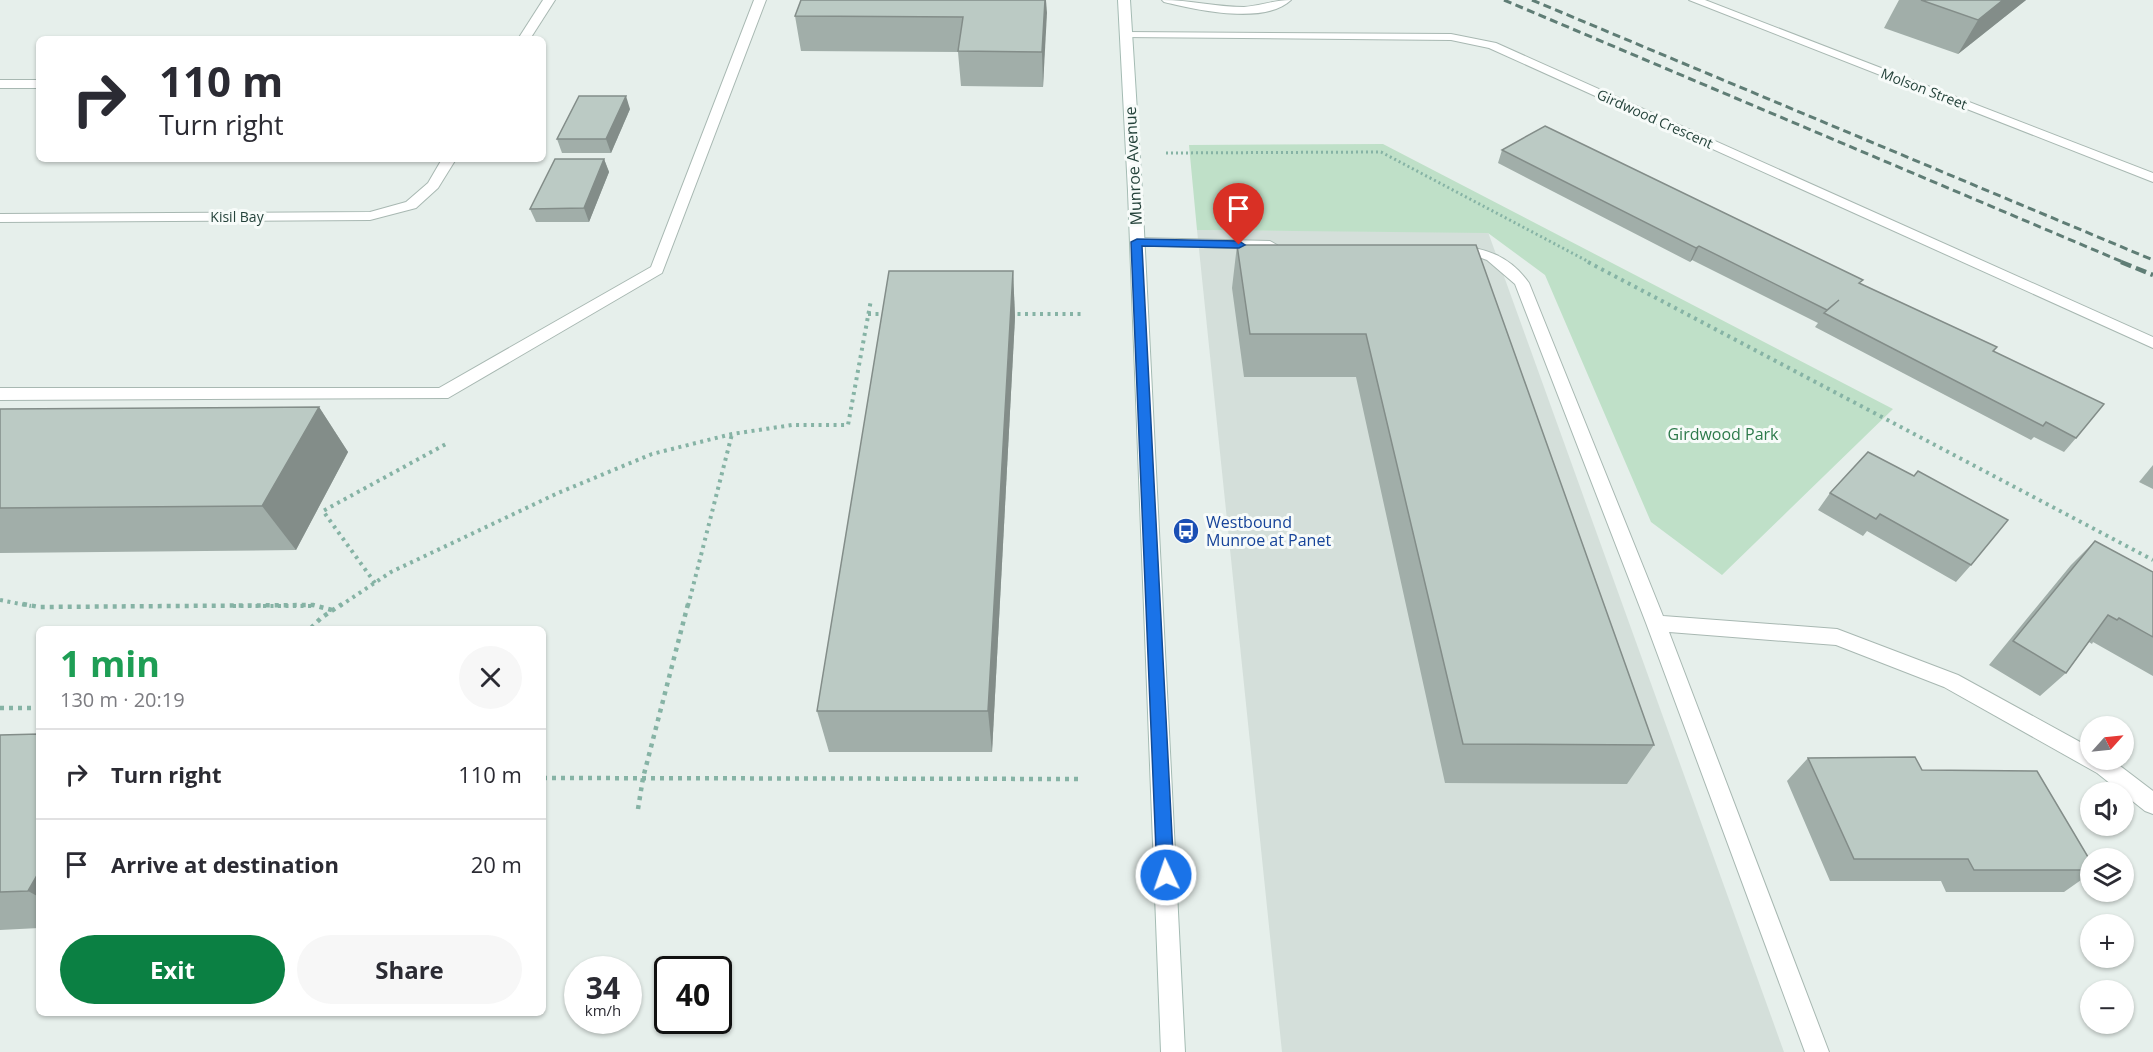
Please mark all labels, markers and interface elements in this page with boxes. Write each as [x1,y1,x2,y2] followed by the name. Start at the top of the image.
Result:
[159,52,283,109] text: 110 m
[60,60,138,138] icon: right
[1878,63,1970,114] street label: Molson Street
[1594,84,1716,153] street label: Girdwood Crescent
[159,106,284,143] text: Turn right
[1119,106,1147,226] street label: Munroe Avenue
[1213,183,1264,245] pin
[1222,192,1255,225] icon: arrive
[210,207,265,226] street label: Kisil Bay
[1667,423,1779,445] park label: Girdwood Park
[1206,511,1331,551] place label: Westbound Munroe at Panet
[1171,516,1201,546] bus stop icon: Westbound Munroe at Panet
[60,639,160,688] text: 1 min
[459,646,522,709] button: close
[60,686,185,713] text: 130 m · 20:19
[2080,716,2134,770] north arrow
[2080,716,2134,1034] map controls
[60,758,93,791] icon: right
[111,759,222,789] text: Turn right
[458,759,522,789] text: 110 m
[2080,782,2134,836] button: sound
[1134,843,1198,907] position arrow
[60,848,93,881] icon: arrive
[2080,848,2134,902] button: layers
[111,849,339,879] text: Arrive at destination
[471,849,522,879] text: 20 m
[2080,914,2134,968] button: +
[60,935,285,1004] button: Exit
[297,935,522,1004] button: Share
[654,956,732,1034] speed limit sign: 40
[586,967,620,1008] text: 34
[2080,980,2134,1034] button: −
[585,1000,621,1020] text: km/h

